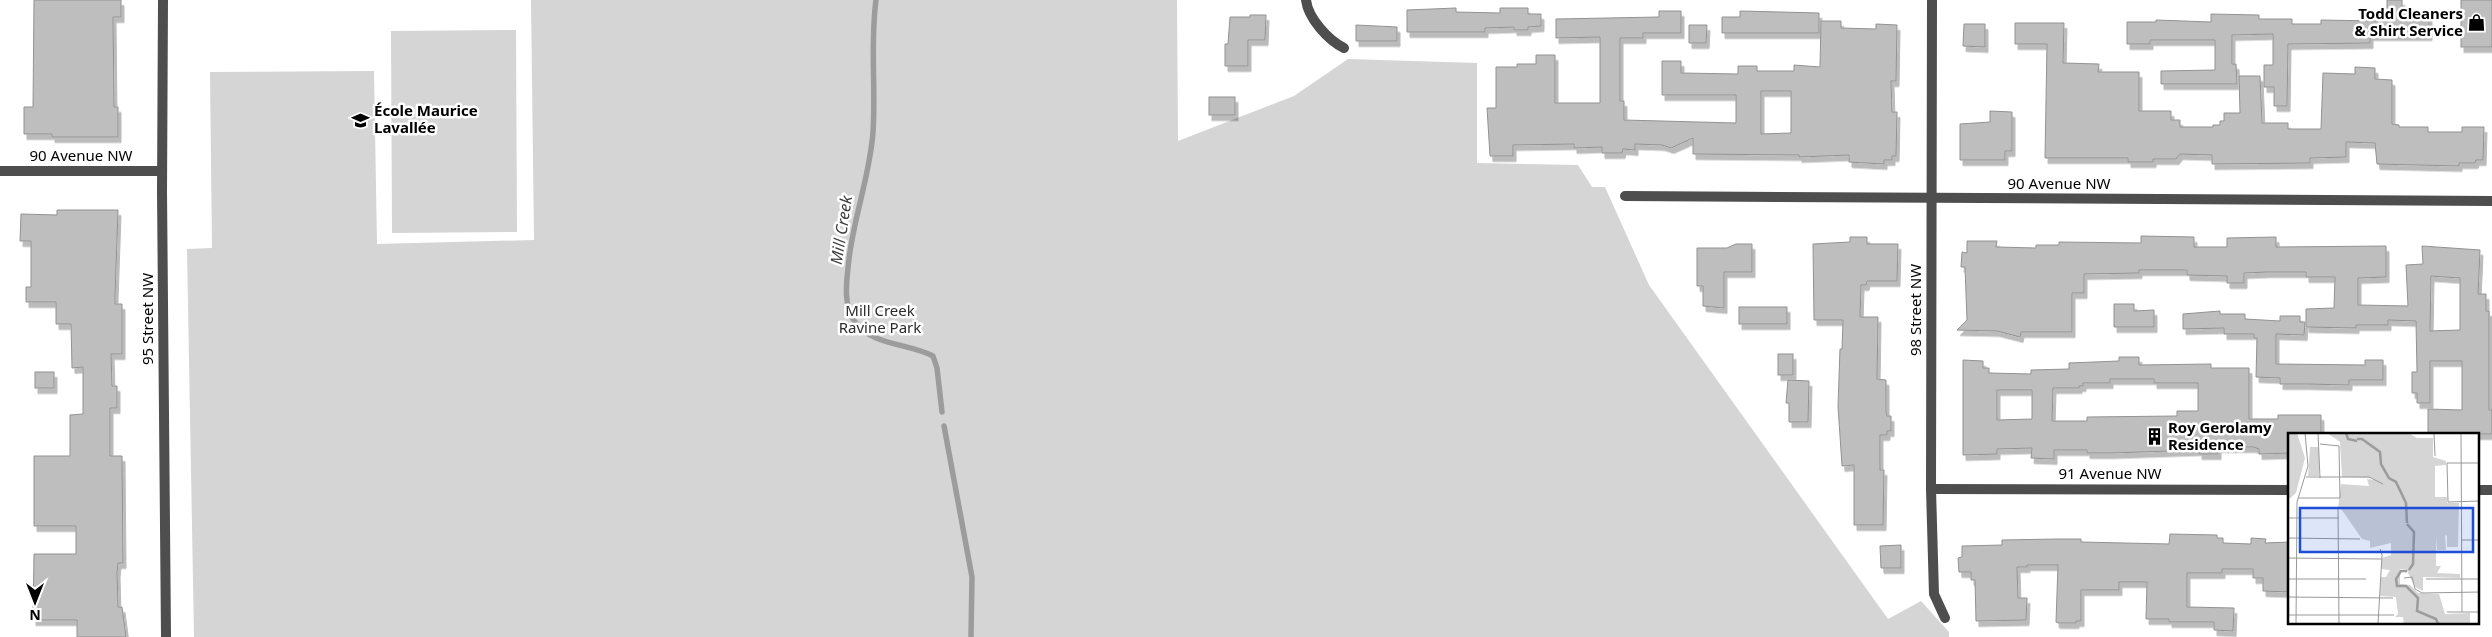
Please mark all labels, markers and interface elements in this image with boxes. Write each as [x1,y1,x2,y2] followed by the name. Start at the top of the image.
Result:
[2355,3,2463,40] place label: Todd Cleaners & Shirt Service
[2467,13,2487,33] shop icon: Todd Cleaners & Shirt Service
[374,100,478,137] place label: École Maurice Lavallée
[350,110,370,130] school or university icon: École Maurice Lavallée
[30,145,133,165] street label: 90 Avenue NW
[2008,173,2111,193] street label: 90 Avenue NW
[825,193,857,266] water label: Mill Creek
[1905,264,1925,356] street label: 98 Street NW
[137,273,157,365] street label: 95 Street NW
[839,300,921,337] park label: Mill Creek Ravine Park
[2168,417,2272,454] place label: Roy Gerolamy Residence
[2144,427,2164,447] building icon: Roy Gerolamy Residence
[2288,433,2480,624] inset map
[2059,463,2162,483] street label: 91 Avenue NW
[10,577,60,627] north arrow
[29,606,41,625] text: N

